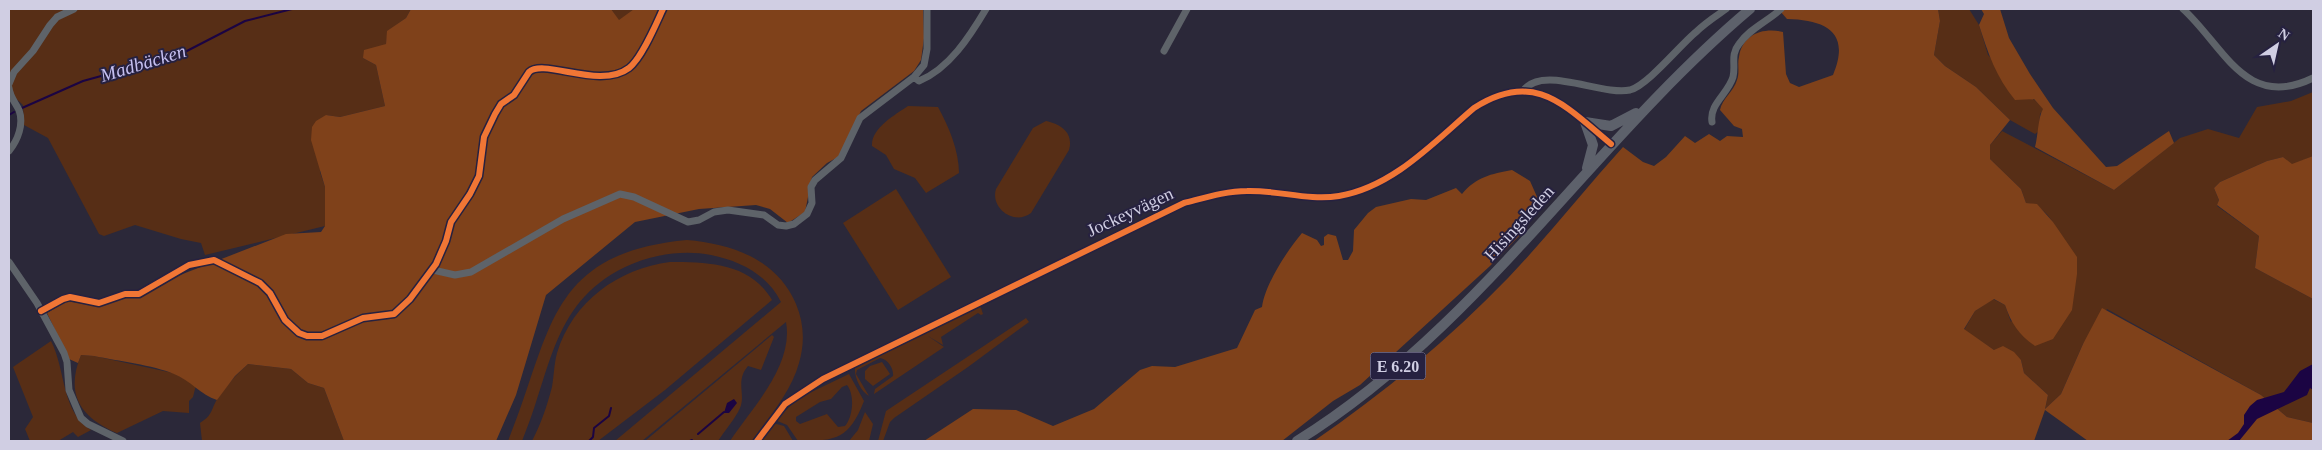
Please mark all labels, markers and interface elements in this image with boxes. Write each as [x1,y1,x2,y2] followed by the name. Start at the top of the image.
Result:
[2252,20,2302,70] north arrow
[2276,26,2292,44] text: N
[97,40,188,86] water label: Madbäcken
[1480,181,1558,265] street label: Hisingsleden
[1084,183,1176,241] street label: Jockeyvägen
[1370,352,1426,380] road number: E 6.20

